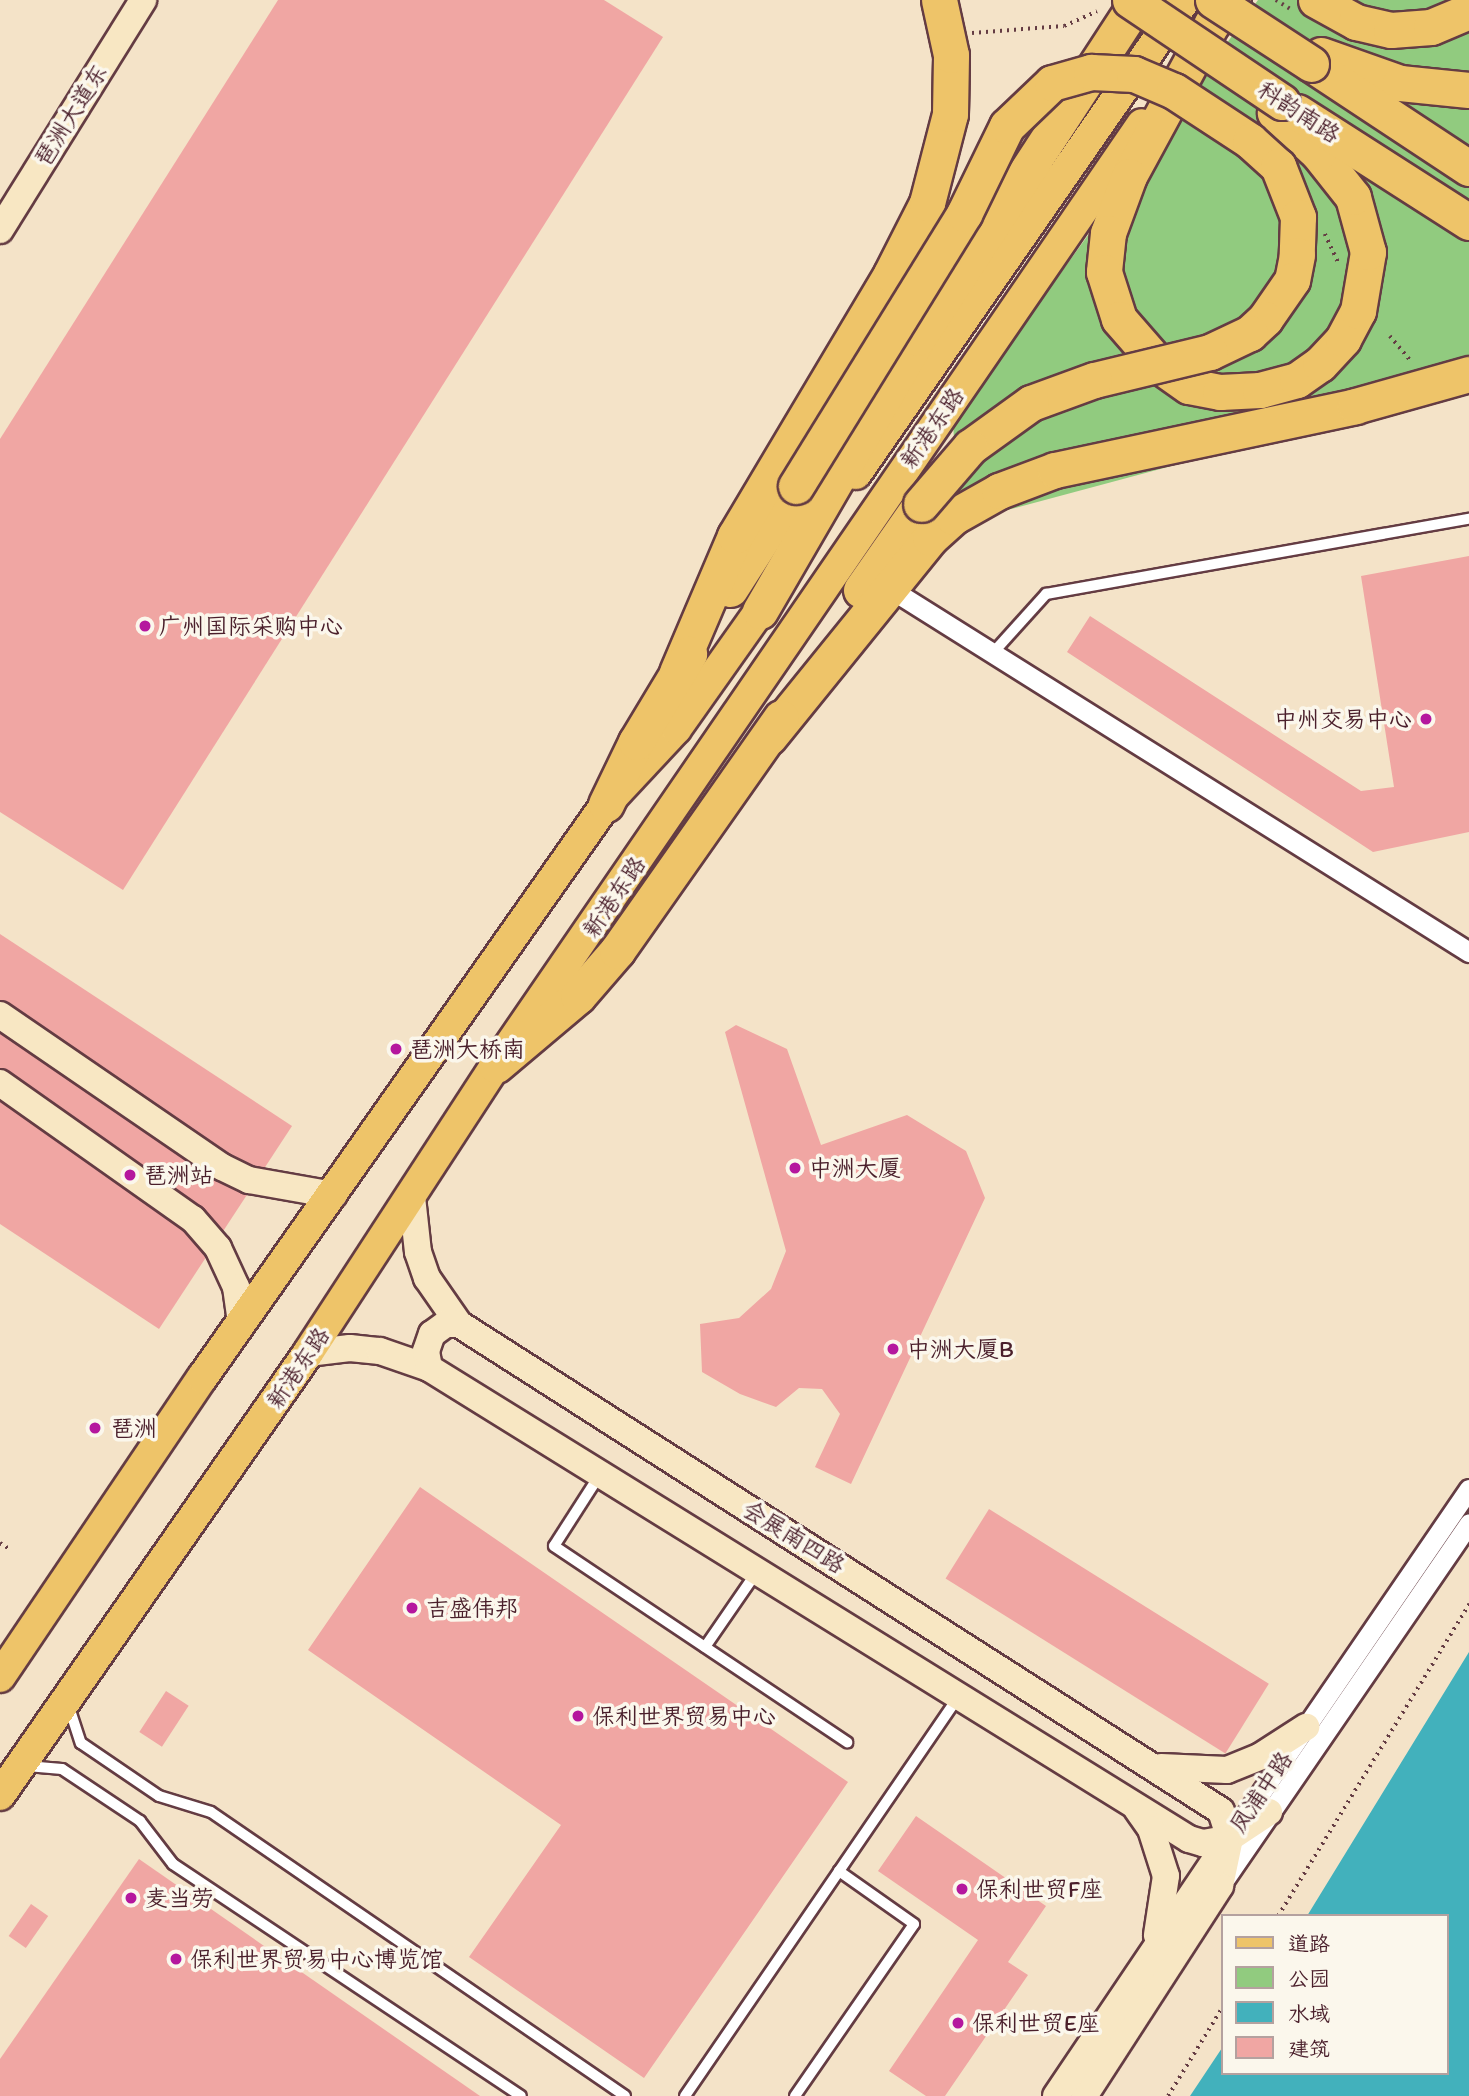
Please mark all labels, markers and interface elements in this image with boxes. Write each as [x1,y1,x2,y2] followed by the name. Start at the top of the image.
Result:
[29,59,113,171] street label: 琶洲大道东
[1253,75,1345,149] street label: 科韵南路
[894,382,970,474] street label: 新港东路
[159,612,343,640] place label: 广州国际采购中心
[137,618,153,634] marker: 广州国际采购中心
[1274,705,1412,733] place label: 中州交易中心
[1418,711,1434,727] marker: 中州交易中心
[577,851,651,943] street label: 新港东路
[410,1035,525,1063] place label: 琶洲大桥南
[388,1041,404,1057] marker: 琶洲大桥南
[809,1154,901,1182] place label: 中洲大厦
[787,1160,803,1176] marker: 中洲大厦
[144,1161,213,1189] place label: 琶洲站
[122,1167,138,1183] marker: 琶洲站
[261,1322,335,1414] street label: 新港东路
[907,1335,1014,1363] place label: 中洲大厦B
[885,1341,901,1357] marker: 中洲大厦B
[111,1414,157,1442] place label: 琶洲
[85,1418,105,1438] marker: 琶洲
[738,1495,850,1579] street label: 会展南四路
[426,1594,518,1622] place label: 吉盛伟邦
[404,1600,420,1616] marker: 吉盛伟邦
[592,1702,776,1730] place label: 保利世界贸易中心
[570,1708,586,1724] marker: 保利世界贸易中心
[1224,1746,1298,1838] street label: 凤浦中路
[976,1875,1103,1903] place label: 保利世贸F座
[954,1881,970,1897] marker: 保利世贸F座
[145,1884,214,1912] place label: 麦当劳
[123,1890,139,1906] marker: 麦当劳
[1220,1914,1448,2075] legend
[1288,1931,1330,1956] text: 道路
[190,1945,443,1973] place label: 保利世界贸易中心博览馆
[168,1951,184,1967] marker: 保利世界贸易中心博览馆
[1288,1966,1330,1991] text: 公园
[1288,2001,1330,2026] text: 水域
[972,2009,1100,2037] place label: 保利世贸E座
[950,2015,966,2031] marker: 保利世贸E座
[1288,2036,1330,2061] text: 建筑

